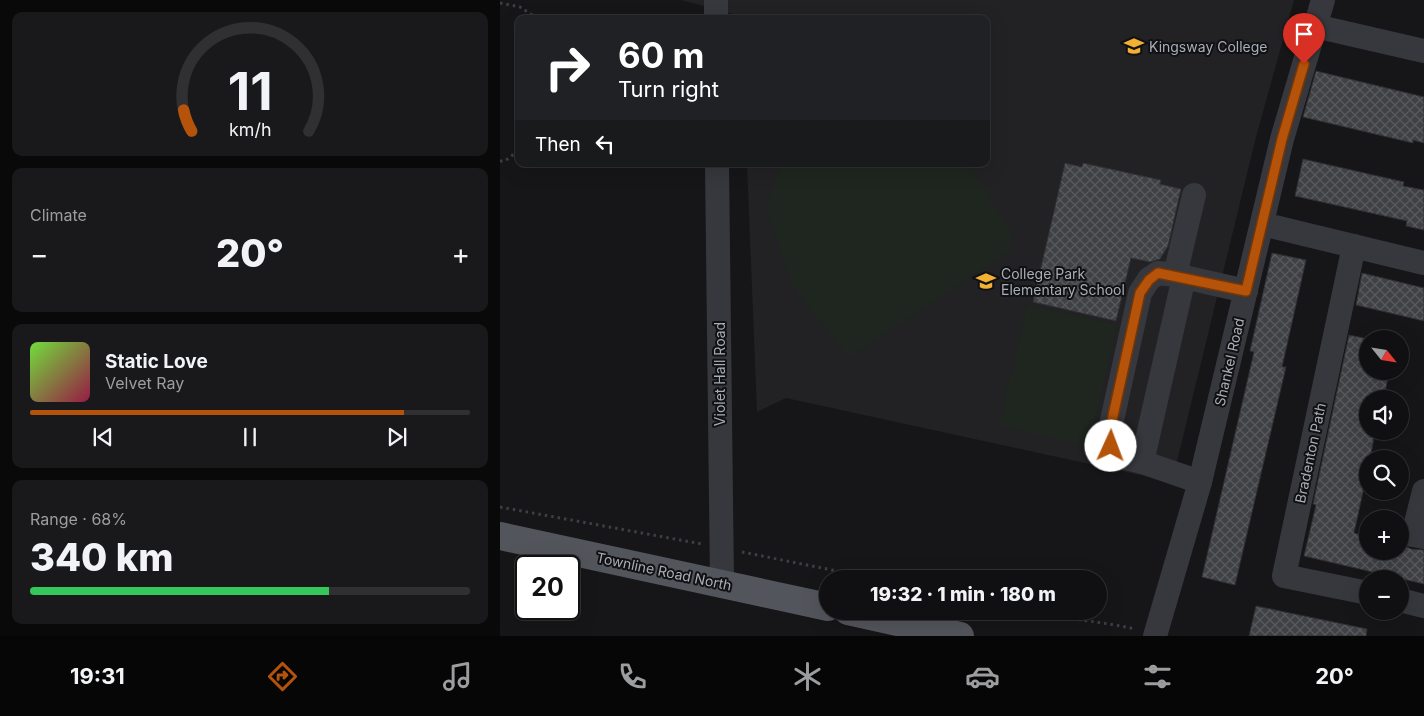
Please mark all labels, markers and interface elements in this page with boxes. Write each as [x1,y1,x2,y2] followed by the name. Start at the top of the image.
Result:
[1283,13,1325,64] pin
[1290,20,1318,48] icon: arrive
[618,34,705,76] text: 60 m
[535,35,600,100] icon: right
[1123,35,1145,57] school or university icon: Kingsway College
[1149,38,1268,55] place label: Kingsway College
[228,60,272,123] text: 11
[618,76,719,102] text: Turn right
[229,119,271,140] text: km/h
[591,130,619,158] icon: left
[535,133,581,156] text: Then
[30,205,87,225] text: Climate
[216,230,284,276] text: 20°
[30,237,49,271] text: −
[451,237,470,271] text: +
[1001,265,1125,298] place label: College Park Elementary School
[975,270,997,292] school or university icon: College Park Elementary School
[1211,316,1247,408] street label: Shankel Road
[711,322,728,426] street label: Violet Hall Road
[1359,330,1409,380] north arrow
[1359,330,1409,620] map controls
[105,350,208,373] text: Static Love
[105,373,184,393] text: Velvet Ray
[1359,390,1409,440] button: sound
[1291,401,1329,505] street label: Bradenton Path
[1084,419,1136,471] position arrow
[89,423,117,451] icon: previous
[236,423,264,451] icon: pause
[383,423,411,451] icon: next
[1359,450,1409,500] button: search
[30,509,127,529] text: Range · 68%
[1359,510,1409,560] button: +
[30,534,173,580] text: 340 km
[595,548,733,594] street label: Townline Road North
[515,555,580,620] speed limit sign: 20
[1359,570,1409,620] button: −
[870,583,1056,606] text: 19:32 · 1 min · 180 m
[265,659,300,694] icon: directions
[440,659,475,694] icon: music
[615,659,650,694] icon: phone
[790,659,825,694] icon: climate
[965,659,1000,694] icon: car
[1140,659,1175,694] icon: filters
[70,663,125,689] text: 19:31
[1315,663,1354,689] text: 20°

